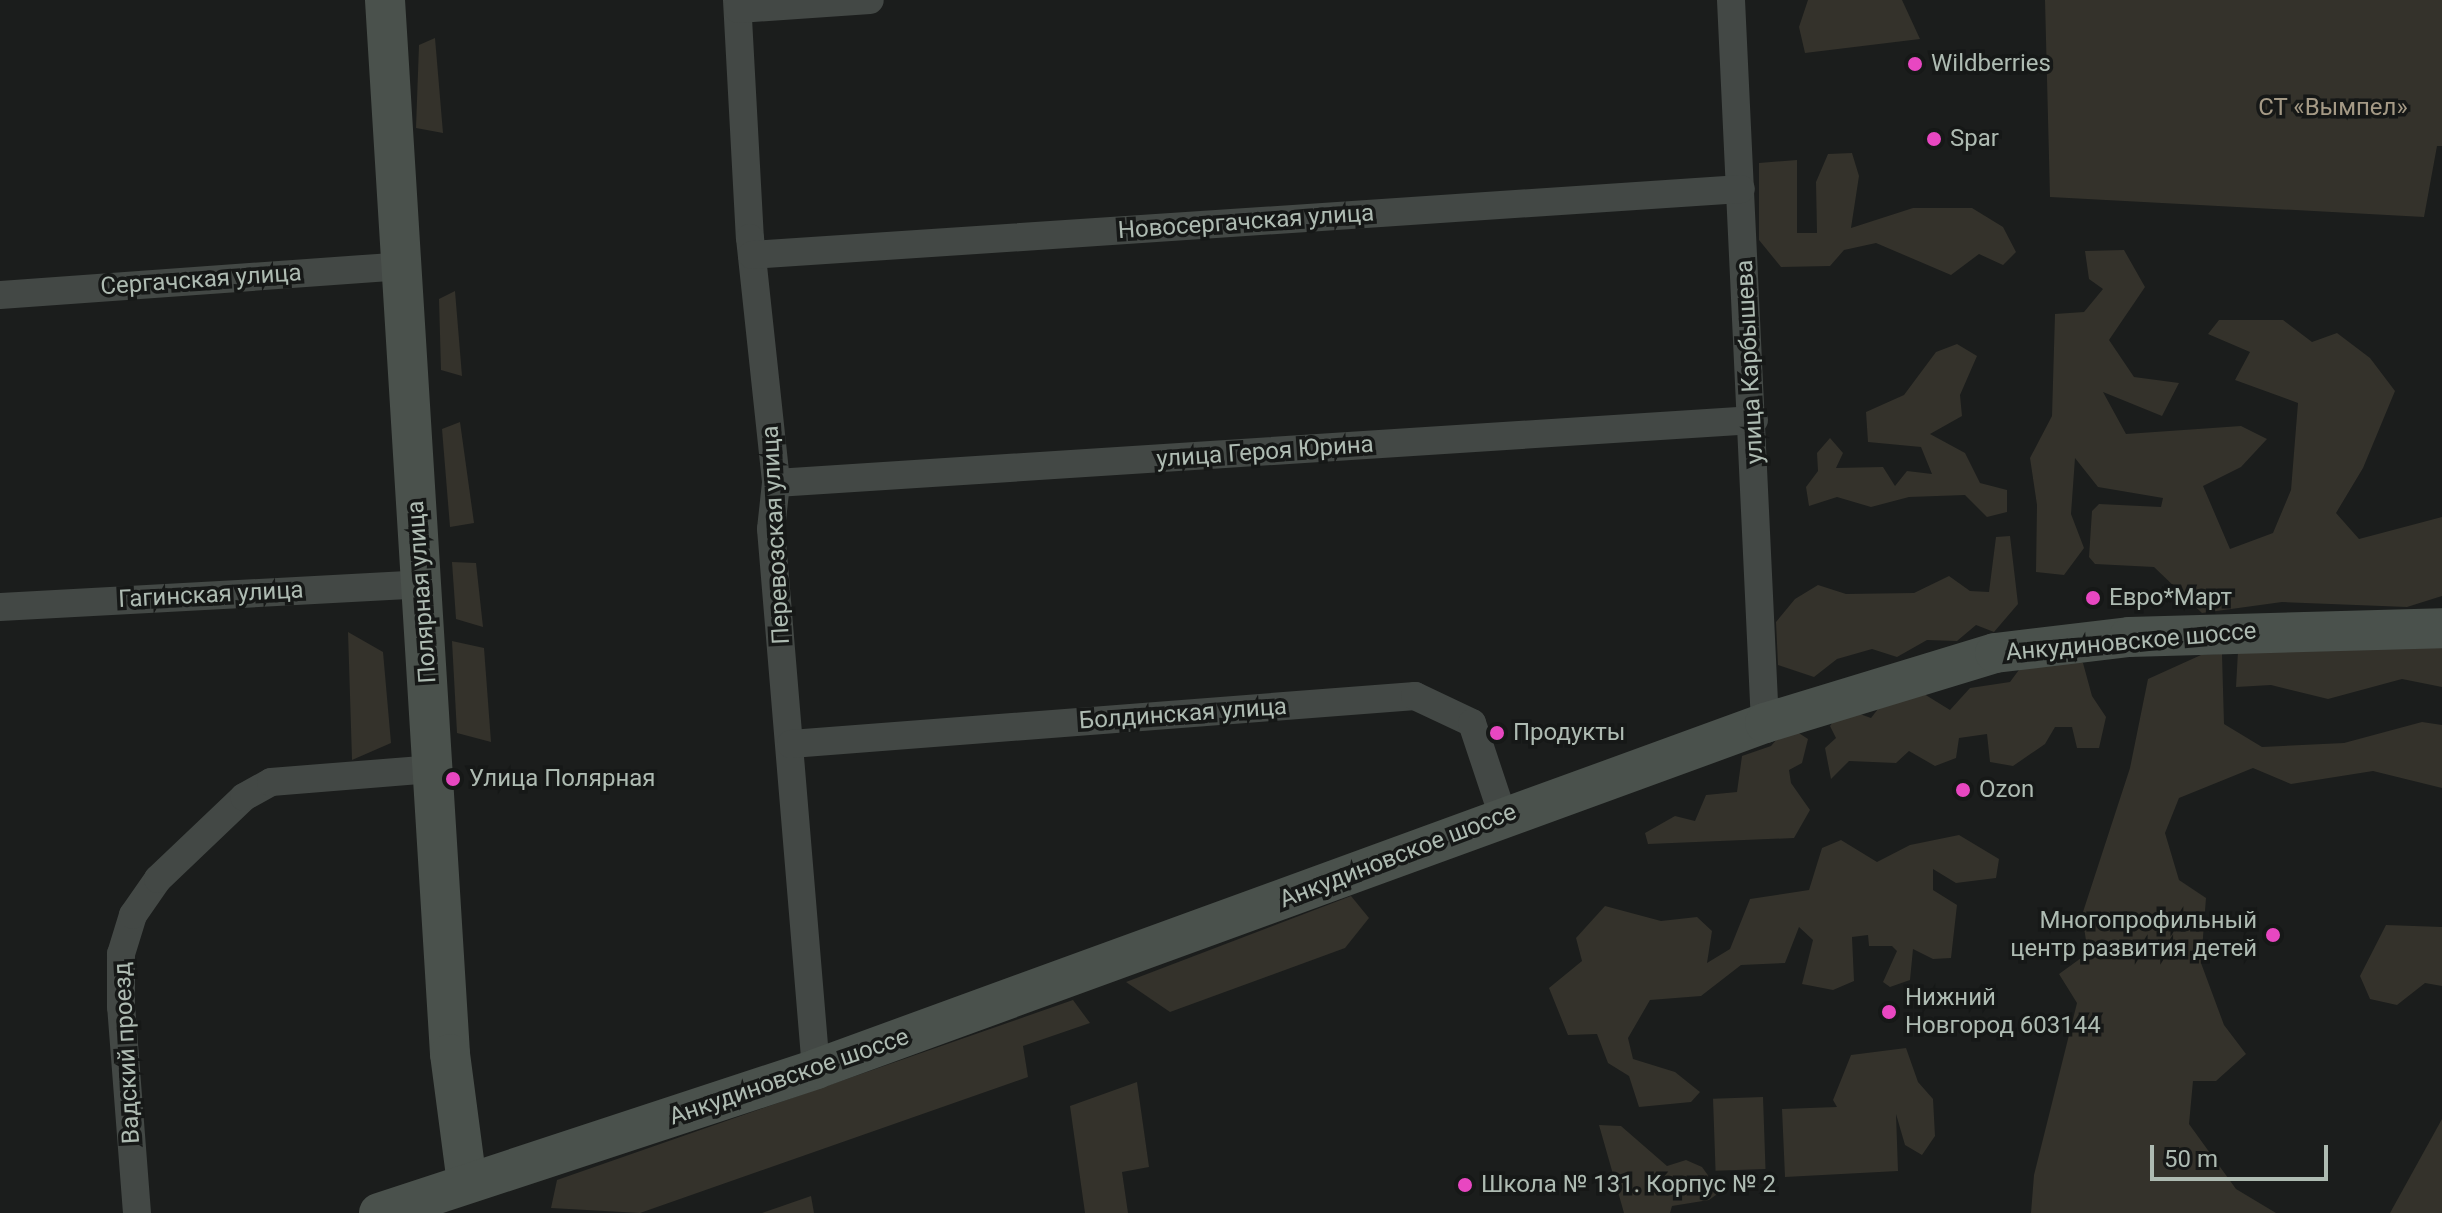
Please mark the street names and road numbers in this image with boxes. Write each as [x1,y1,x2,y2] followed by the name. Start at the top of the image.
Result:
[1117,199,1375,245] street label: Новосергачская улица
[99,259,303,301] street label: Сергачская улица
[1730,259,1770,465] street label: улица Карбышева
[756,425,796,645] street label: Перевозская улица
[1155,430,1375,474] street label: улица Героя Юрина
[401,500,443,684] street label: Полярная улица
[118,576,304,614] street label: Гагинская улица
[2005,617,2257,667] street label: Анкудиновское шоссе
[1078,692,1288,736] street label: Болдинская улица
[1276,798,1520,914] street label: Анкудиновское шоссе
[108,961,146,1145] street label: Вадский проезд
[665,1022,913,1132] street label: Анкудиновское шоссе

